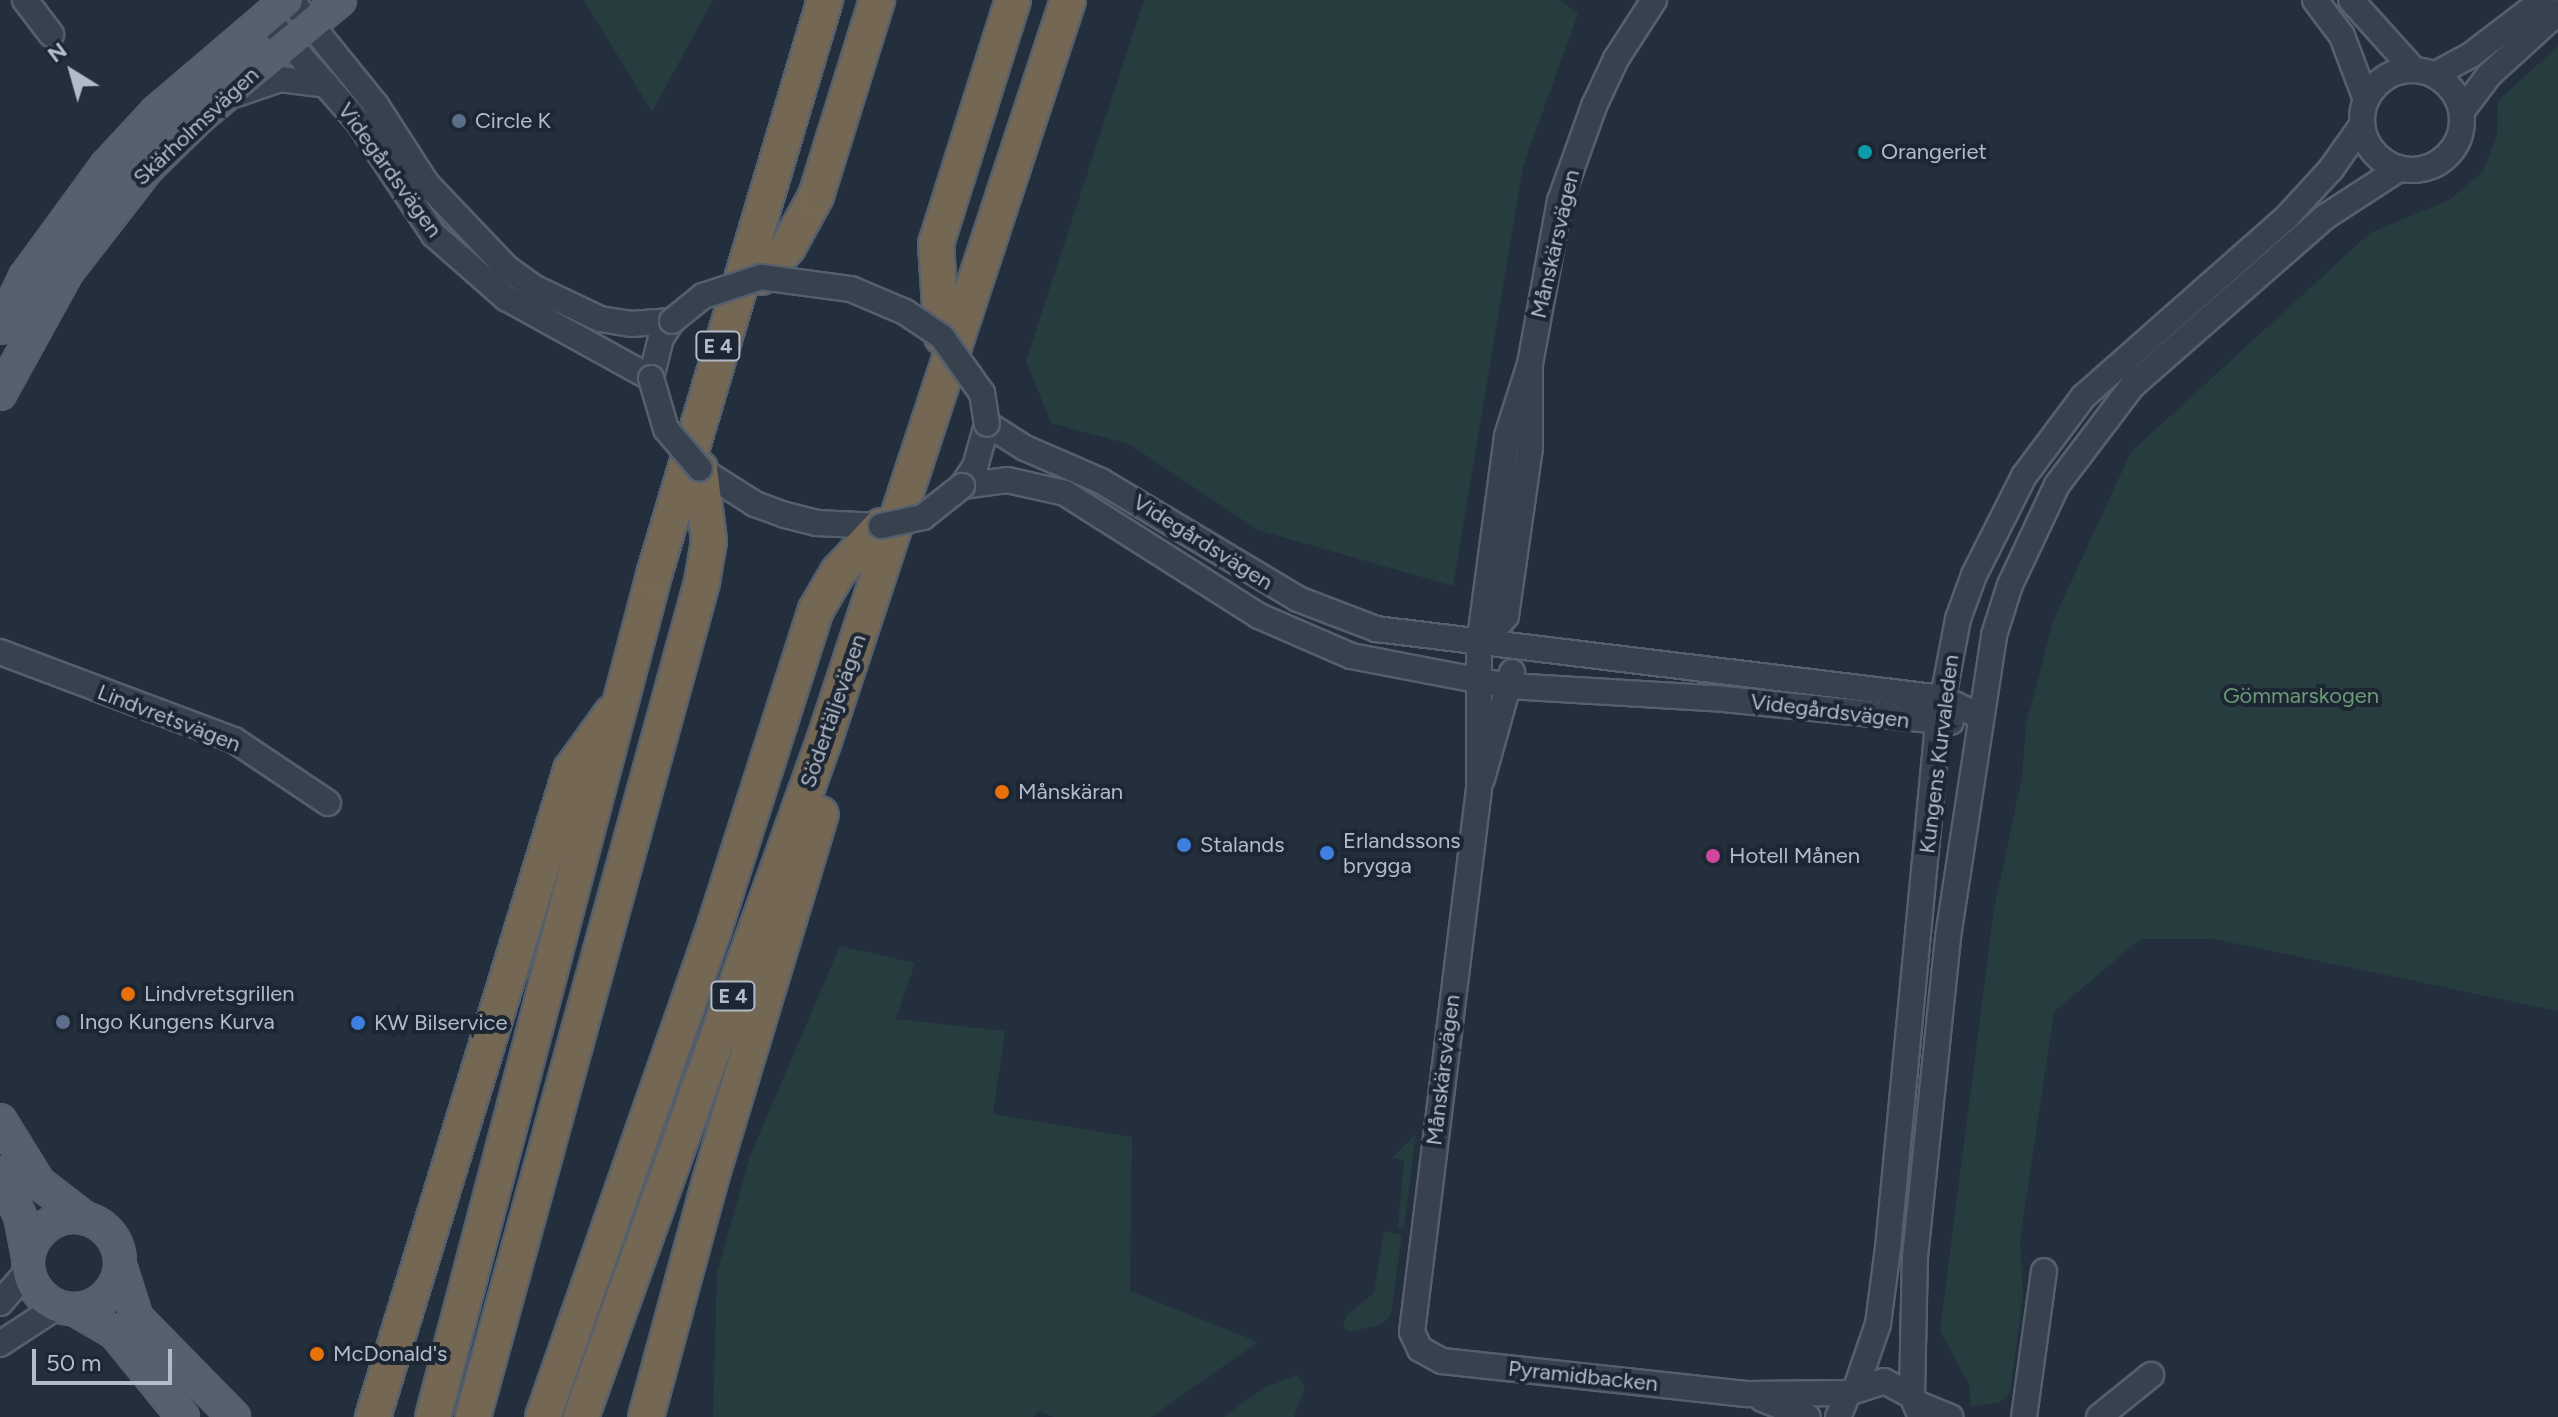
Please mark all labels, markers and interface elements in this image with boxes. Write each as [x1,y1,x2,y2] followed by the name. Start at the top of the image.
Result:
[32,32,112,112] north arrow
[42,37,72,68] text: N
[128,61,264,191] street label: Skärholmsvägen
[332,98,448,242] street label: Videgårdsvägen
[475,108,551,134] place label: Circle K
[450,112,468,130] marker: Circle K
[1881,139,1987,165] place label: Orangeriet
[1856,143,1874,161] marker: Orangeriet
[1525,167,1585,321] street label: Månskärsvägen
[694,330,742,362] road number: E 4
[1128,488,1278,596] street label: Videgårdsvägen
[794,631,872,791] street label: Södertäljevägen
[1914,653,1964,855] street label: Kungens Kurvaleden
[94,679,244,757] street label: Lindvretsvägen
[2223,683,2379,709] park label: Gömmarskogen
[1749,688,1911,734] street label: Videgårdsvägen
[1018,779,1123,805] place label: Månskäran
[993,783,1011,801] marker: Månskäran
[1343,827,1460,878] place label: Erlandssons brygga
[1200,832,1284,858] place label: Stalands
[1175,836,1193,854] marker: Stalands
[1729,843,1860,869] place label: Hotell Månen
[1318,844,1336,862] marker: Erlandssons brygga
[1704,847,1722,865] marker: Hotell Månen
[709,980,757,1012] road number: E 4
[144,981,295,1007] place label: Lindvretsgrillen
[119,985,137,1003] marker: Lindvretsgrillen
[1421,993,1465,1147] street label: Månskärsvägen
[79,1009,275,1035] place label: Ingo Kungens Kurva
[374,1010,508,1036] place label: KW Bilservice
[54,1013,72,1031] marker: Ingo Kungens Kurva
[349,1014,367,1032] marker: KW Bilservice
[36,1333,176,1383] scale bar
[333,1341,447,1367] place label: McDonald's
[308,1345,326,1363] marker: McDonald's
[46,1348,102,1377] text: 50 m
[1507,1355,1659,1397] street label: Pyramidbacken

